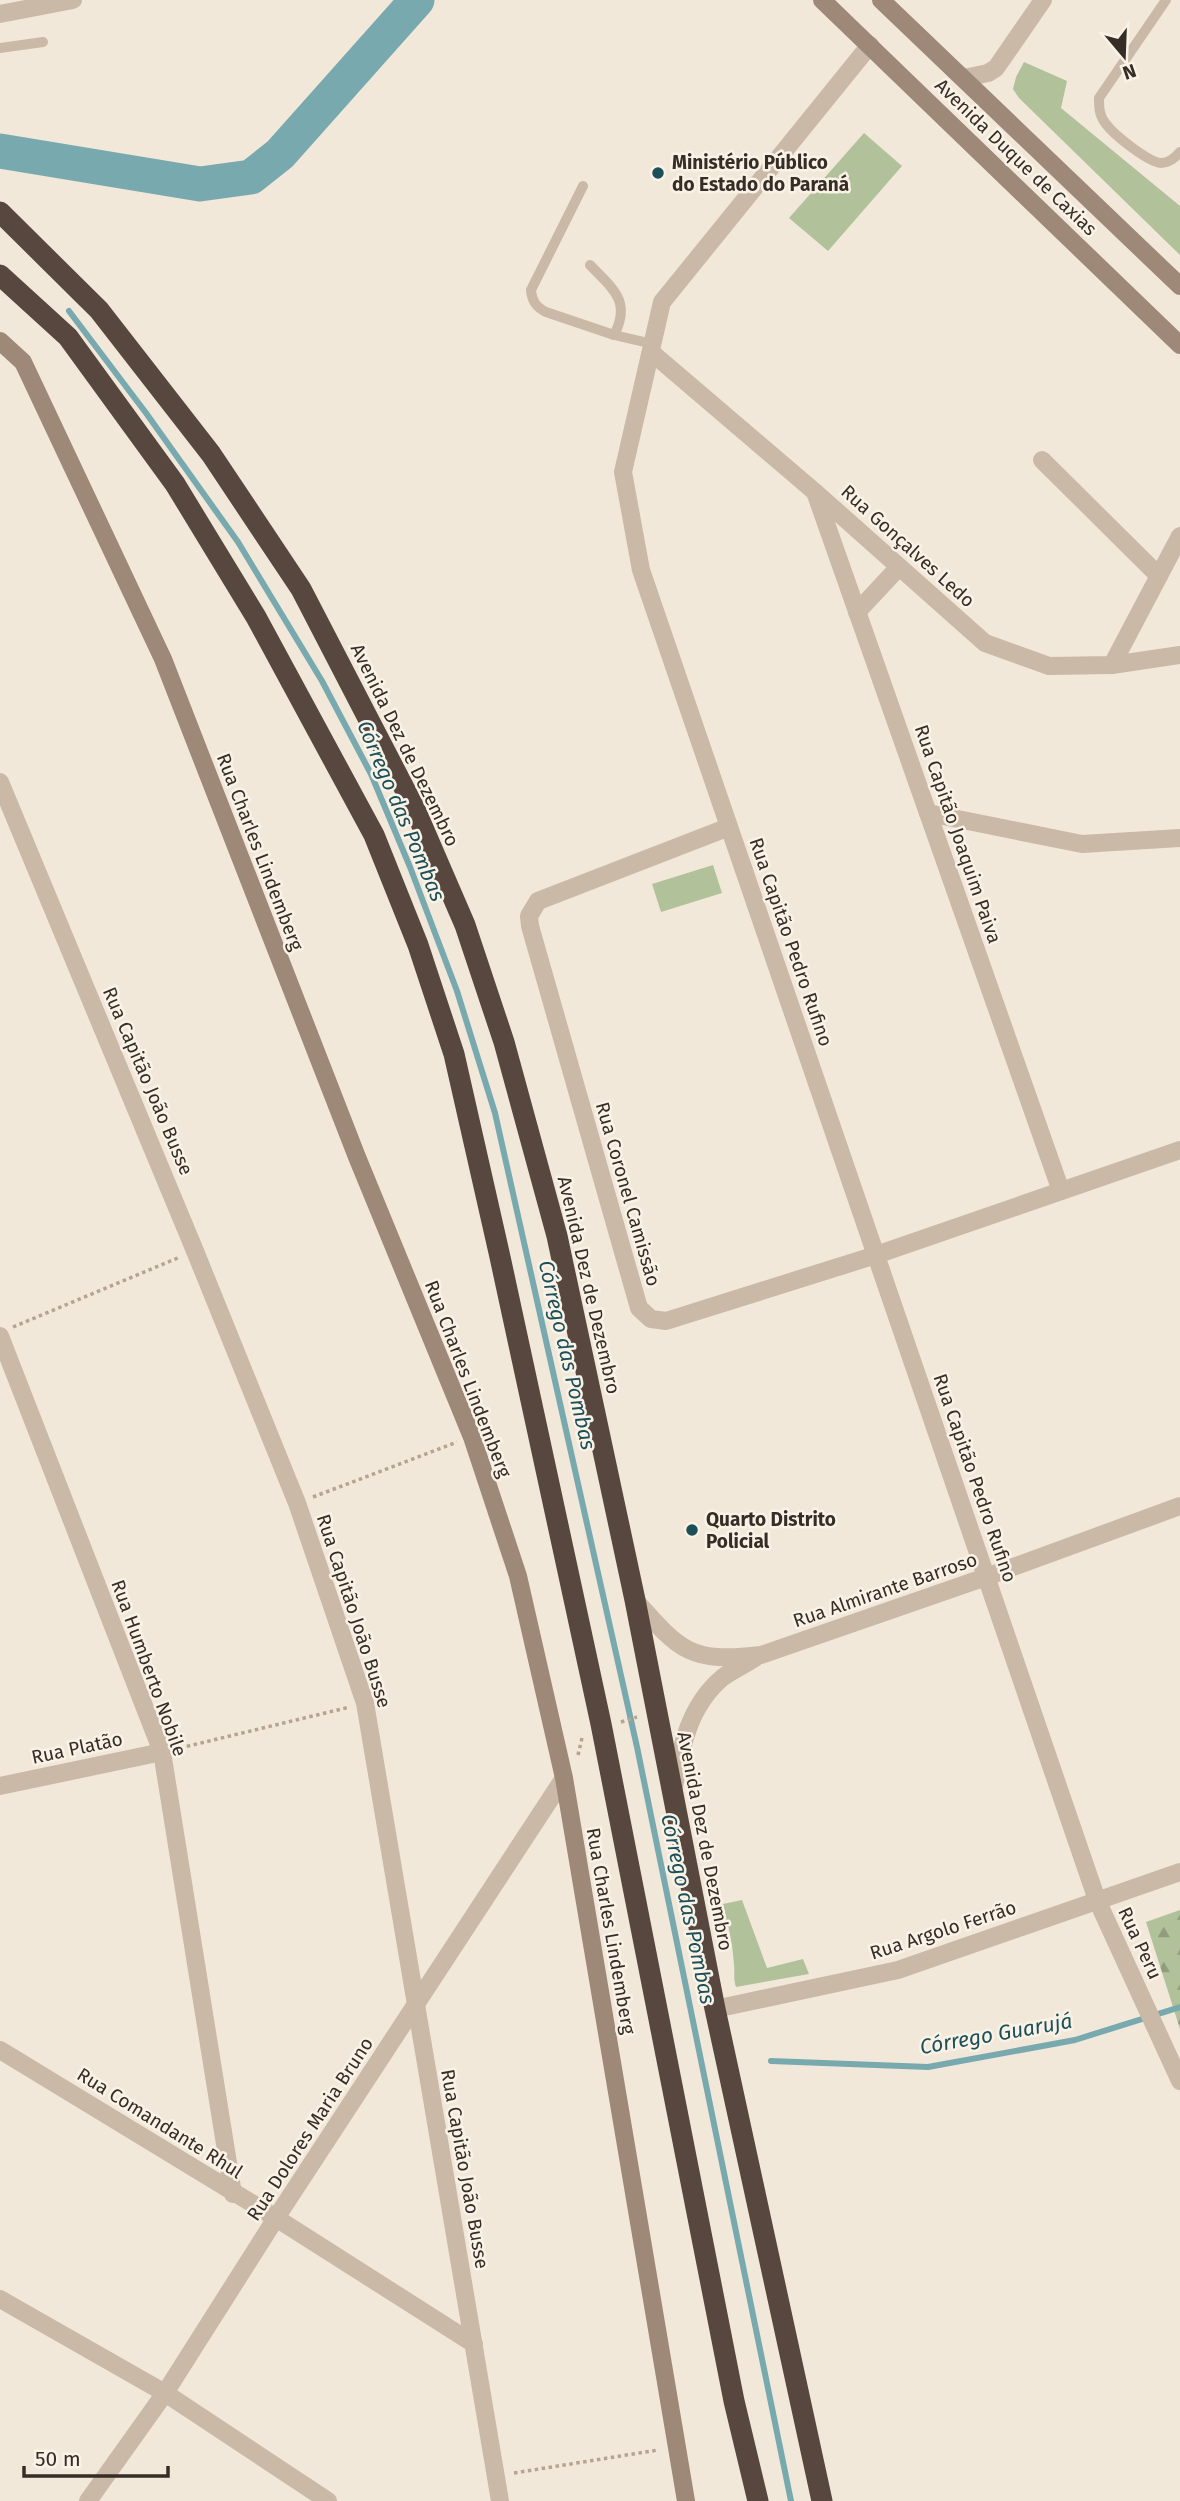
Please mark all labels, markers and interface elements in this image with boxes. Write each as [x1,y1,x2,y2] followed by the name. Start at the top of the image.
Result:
[1089,21,1159,91] north arrow
[1120,59,1139,85] text: N
[930,74,1102,240] street label: Avenida Duque de Caxias
[672,151,849,196] place label: Ministério Público do Estado do Paraná
[650,165,666,181] marker: Ministério Público do Estado do Paraná
[836,480,980,612] street label: Rua Gonçalves Ledo
[346,640,464,850] street label: Avenida Dez de Dezembro
[351,717,451,906] water label: Córrego das Pombas
[910,722,1006,946] street label: Rua Capitão Joaquim Paiva
[212,750,308,954] street label: Rua Charles Lindemberg
[744,835,838,1049] street label: Rua Capitão Pedro Rufino
[98,983,198,1179] street label: Rua Capitão João Busse
[591,1099,665,1289] street label: Rua Coronel Camissão
[553,1174,625,1396] street label: Avenida Dez de Dezembro
[533,1258,602,1453] water label: Córrego das Pombas
[420,1277,516,1481] street label: Rua Charles Lindemberg
[928,1371,1022,1585] street label: Rua Capitão Pedro Rufino
[706,1508,836,1553] place label: Quarto Distrito Policial
[312,1511,396,1711] street label: Rua Capitão João Busse
[684,1522,700,1538] marker: Quarto Distrito Policial
[790,1548,980,1632] street label: Rua Almirante Barroso
[106,1576,192,1760] street label: Rua Humberto Nobile
[29,1727,125,1769] street label: Rua Platão
[672,1729,738,1953] street label: Avenida Dez de Dezembro
[655,1811,721,2007] water label: Córrego das Pombas
[581,1826,641,2036] street label: Rua Charles Lindemberg
[867,1895,1019,1965] street label: Rua Argolo Ferrão
[1113,1903,1167,1983] street label: Rua Peru
[918,2008,1074,2060] water label: Córrego Guarujá
[242,2033,378,2225] street label: Rua Dolores Maria Bruno
[73,2063,247,2184] street label: Rua Comandante Rhul
[436,2067,494,2271] street label: Rua Capitão João Busse
[24,2434,168,2478] scale bar
[35,2446,81,2472] text: 50 m

